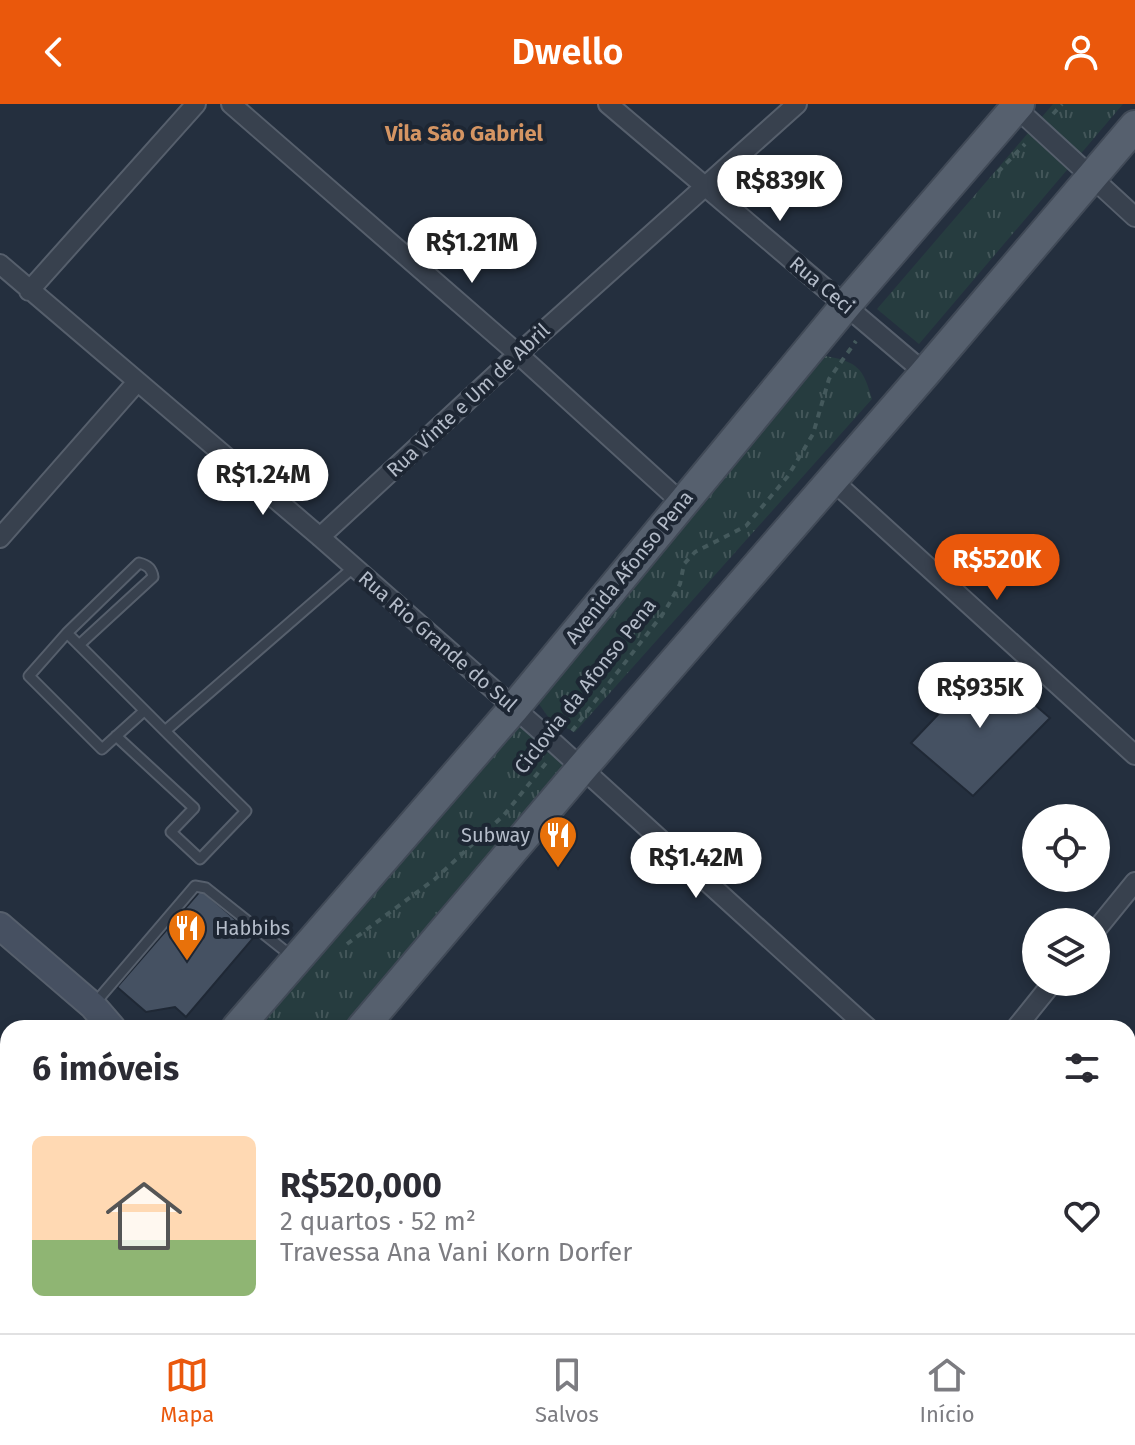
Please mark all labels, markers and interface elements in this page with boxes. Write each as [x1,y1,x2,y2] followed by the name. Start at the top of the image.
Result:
[32,30,76,74] icon: back
[511,30,624,74] text: Dwello
[1059,30,1103,74] icon: person
[384,120,544,147] district label: Vila São Gabriel
[715,155,845,223] pin: R$839K
[735,165,825,196] text: R$839K
[398,217,546,285] pin: R$1.21M
[426,227,518,258] text: R$1.21M
[785,251,859,319] street label: Rua Ceci
[382,318,555,482] street label: Rua Vinte e Um de Abril
[189,449,337,517] pin: R$1.24M
[215,459,311,490] text: R$1.24M
[560,486,698,648] street label: Avenida Afonso Pena
[932,534,1062,602] pin: R$520K
[953,544,1041,575] text: R$520K
[354,566,522,717] street label: Rua Rio Grande do Sul
[509,594,661,778] street label: Ciclovia da Afonso Pena
[915,662,1045,730] pin: R$935K
[936,672,1024,703] text: R$935K
[1022,804,1110,996] map controls
[1022,804,1110,892] button: locate
[537,814,579,869] restaurant icon: Subway
[461,823,530,847] place label: Subway
[622,832,770,900] pin: R$1.42M
[649,842,743,873] text: R$1.42M
[166,907,208,962] restaurant icon: Habbibs
[1022,908,1110,996] button: layers
[215,916,290,940] place label: Habbibs
[1060,1046,1104,1090] icon: filters
[32,1048,179,1089] text: 6 imóveis
[280,1165,442,1206] text: R$520,000
[96,1168,192,1264] icon: home
[1060,1194,1104,1238] icon: heart
[280,1206,476,1237] text: 2 quartos · 52 m²
[280,1237,632,1268] text: Travessa Ana Vani Korn Dorfer
[160,1353,214,1428] tab: Mapa
[535,1353,599,1428] tab: Salvos
[919,1353,975,1428] tab: Início

